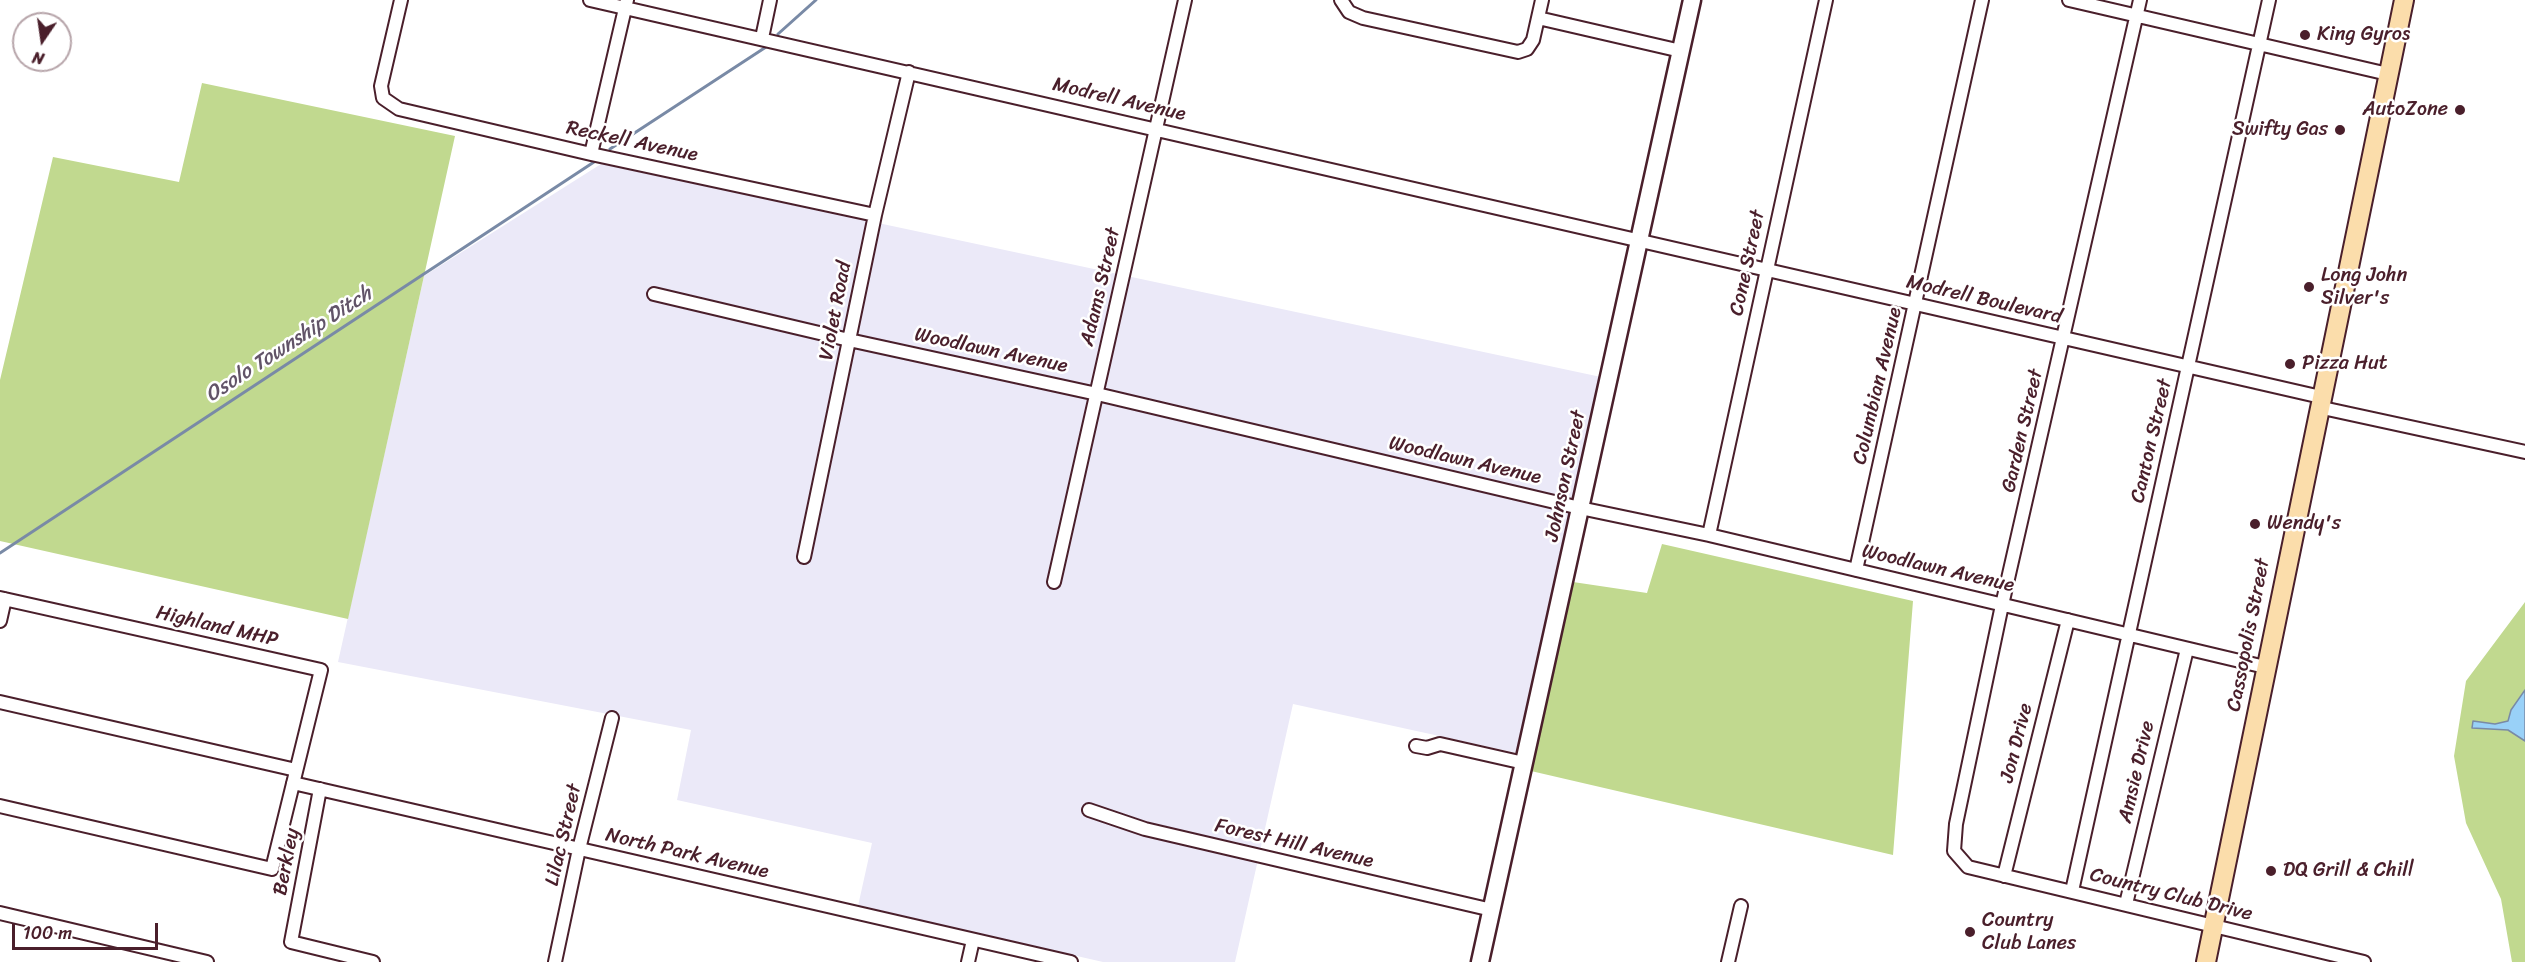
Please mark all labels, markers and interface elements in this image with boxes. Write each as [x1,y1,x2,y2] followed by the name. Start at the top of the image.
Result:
[12,12,72,72] north arrow
[2317,23,2410,47] place label: King Gyros
[2298,28,2312,42] marker: King Gyros
[30,43,47,73] text: N
[1050,73,1188,127] street label: Modrell Avenue
[2362,98,2448,122] place label: AutoZone
[2453,103,2467,117] marker: AutoZone
[564,116,700,168] street label: Reckell Avenue
[2232,118,2328,142] place label: Swifty Gas
[2333,123,2347,137] marker: Swifty Gas
[1725,208,1771,318] street label: Cone Street
[1076,226,1126,348] street label: Adams Street
[815,260,857,362] street label: Violet Road
[2321,264,2407,311] place label: Long John Silver's
[1904,270,2064,330] street label: Modrell Boulevard
[2302,280,2316,294] marker: Long John Silver's
[201,282,377,408] water label: Osolo Township Ditch
[1848,305,1908,467] street label: Columbian Avenue
[912,323,1070,379] street label: Woodlawn Avenue
[2302,352,2388,376] place label: Pizza Hut
[2283,357,2297,371] marker: Pizza Hut
[1997,367,2049,495] street label: Garden Street
[2126,377,2178,505] street label: Canton Street
[1540,408,1592,544] street label: Johnson Street
[1386,432,1544,490] street label: Woodlawn Avenue
[2267,512,2341,536] place label: Wendy's
[2248,517,2262,531] marker: Wendy's
[1859,540,2017,598] street label: Woodlawn Avenue
[2222,556,2276,714] street label: Cassopolis Street
[154,601,280,653] street label: Highland MHP
[1996,701,2038,785] street label: Jon Drive
[2114,719,2160,825] street label: Amsie Drive
[541,782,587,888] street label: Lilac Street
[1212,814,1376,874] street label: Forest Hill Avenue
[603,824,771,884] street label: North Park Avenue
[269,826,305,898] street label: Berkley
[2283,859,2414,883] place label: DQ Grill & Chill
[2087,863,2255,927] street label: Country Club Drive
[2264,864,2278,878] marker: DQ Grill & Chill
[1982,909,2076,956] place label: Country Club Lanes
[15,911,160,949] scale bar
[23,917,72,949] text: 100 m
[1963,925,1977,939] marker: Country Club Lanes

